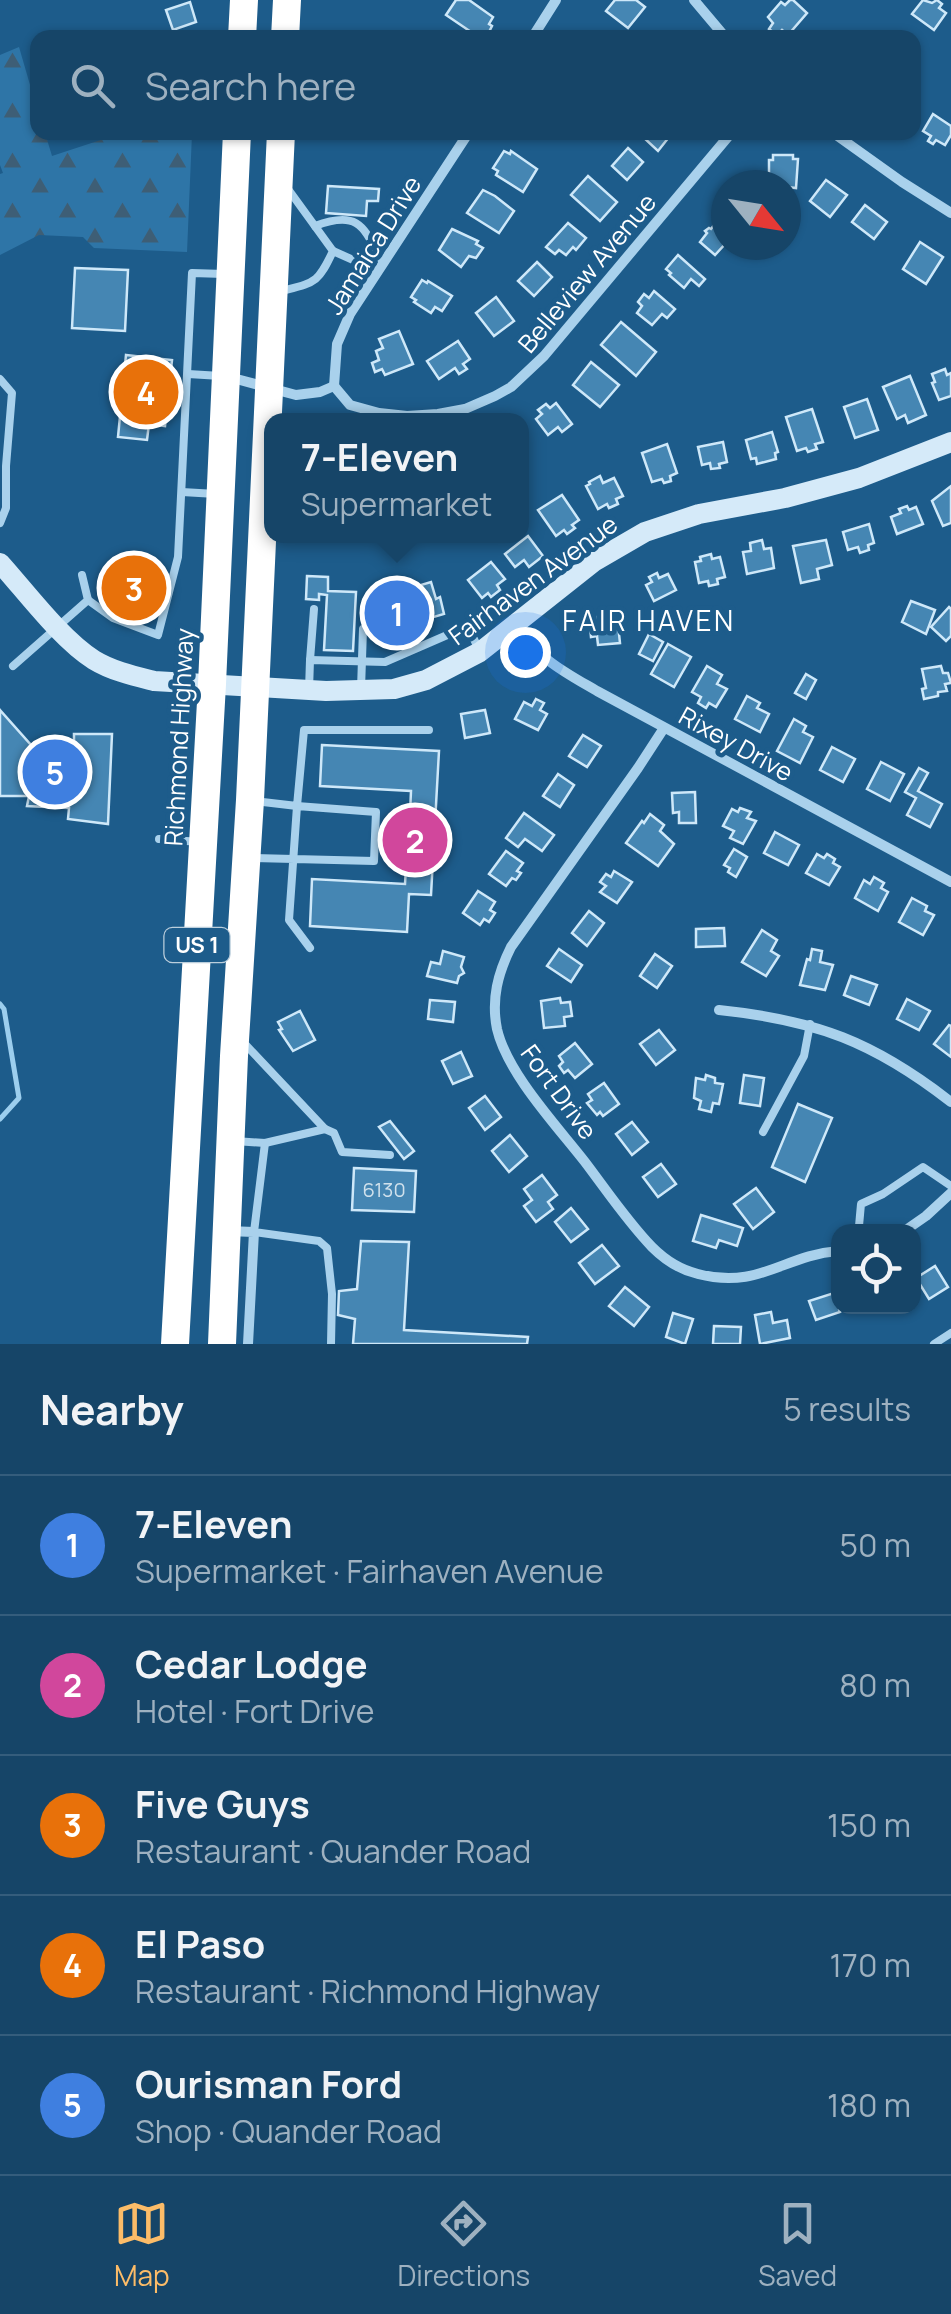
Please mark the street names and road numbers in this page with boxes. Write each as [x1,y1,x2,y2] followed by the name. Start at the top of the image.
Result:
[316,169,429,321] street label: Jamaica Drive
[510,186,664,360] street label: Belleview Avenue
[441,506,624,653] street label: Fairhaven Avenue
[155,627,202,847] street label: Richmond Highway
[673,698,800,789] street label: Rixey Drive
[164,928,230,962] road number: US 1
[513,1037,606,1146] street label: Fort Drive

